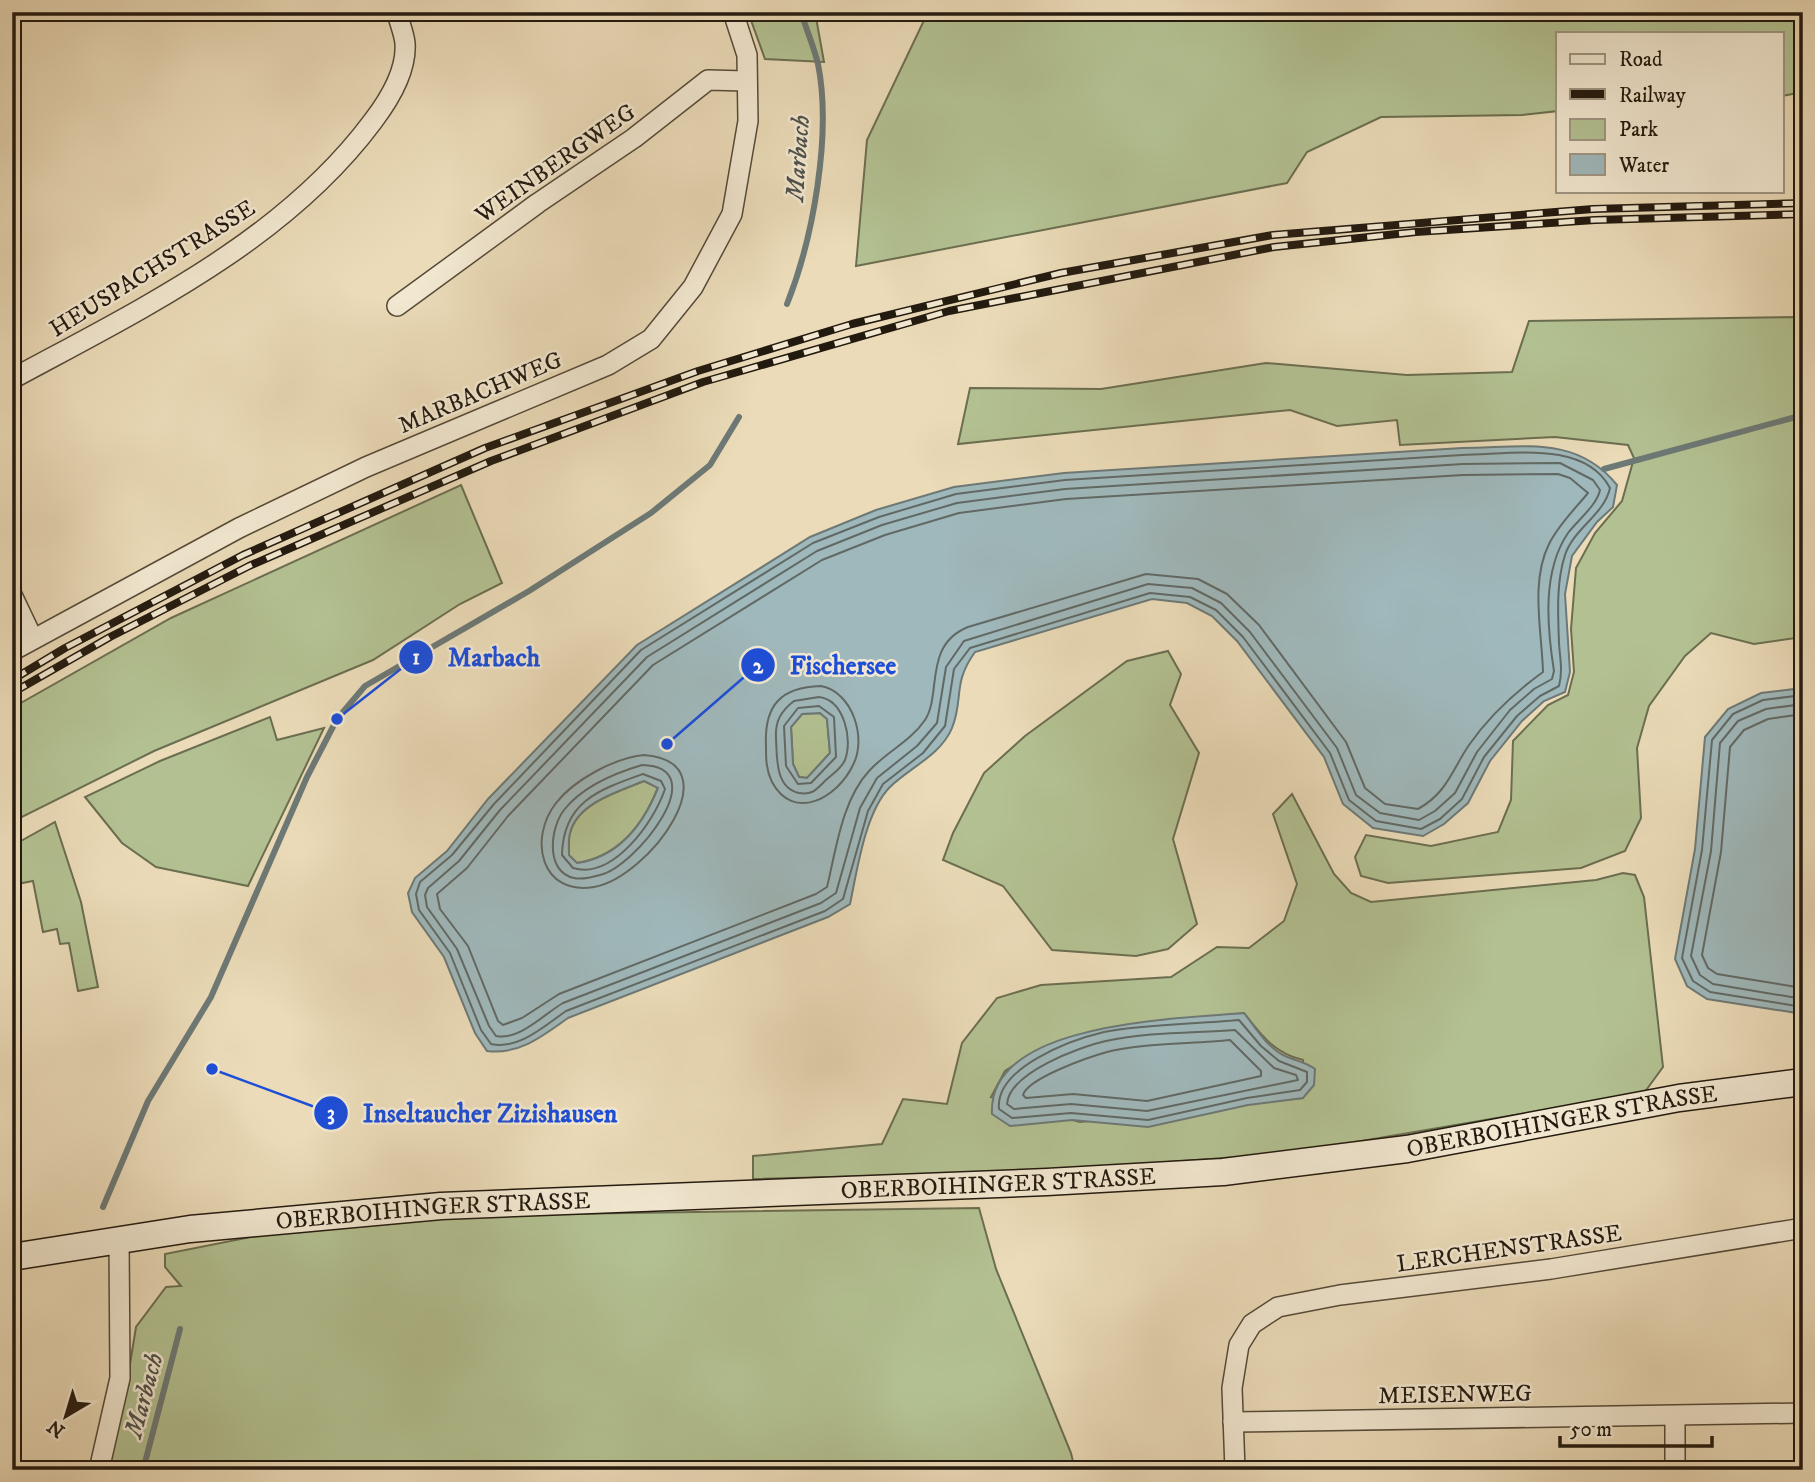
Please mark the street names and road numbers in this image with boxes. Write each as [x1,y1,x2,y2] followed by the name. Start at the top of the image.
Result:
[469,97,642,231] street label: WEINBERGWEG
[44,193,261,344] street label: HEUSPACHSTRASSE
[394,345,567,441] street label: MARBACHWEG
[1404,1079,1719,1165] street label: OBERBOIHINGER STRASSE
[840,1162,1157,1206] street label: OBERBOIHINGER STRASSE
[274,1186,591,1237] street label: OBERBOIHINGER STRASSE
[1395,1218,1624,1280] street label: LERCHENSTRASSE
[1378,1379,1532,1411] street label: MEISENWEG

